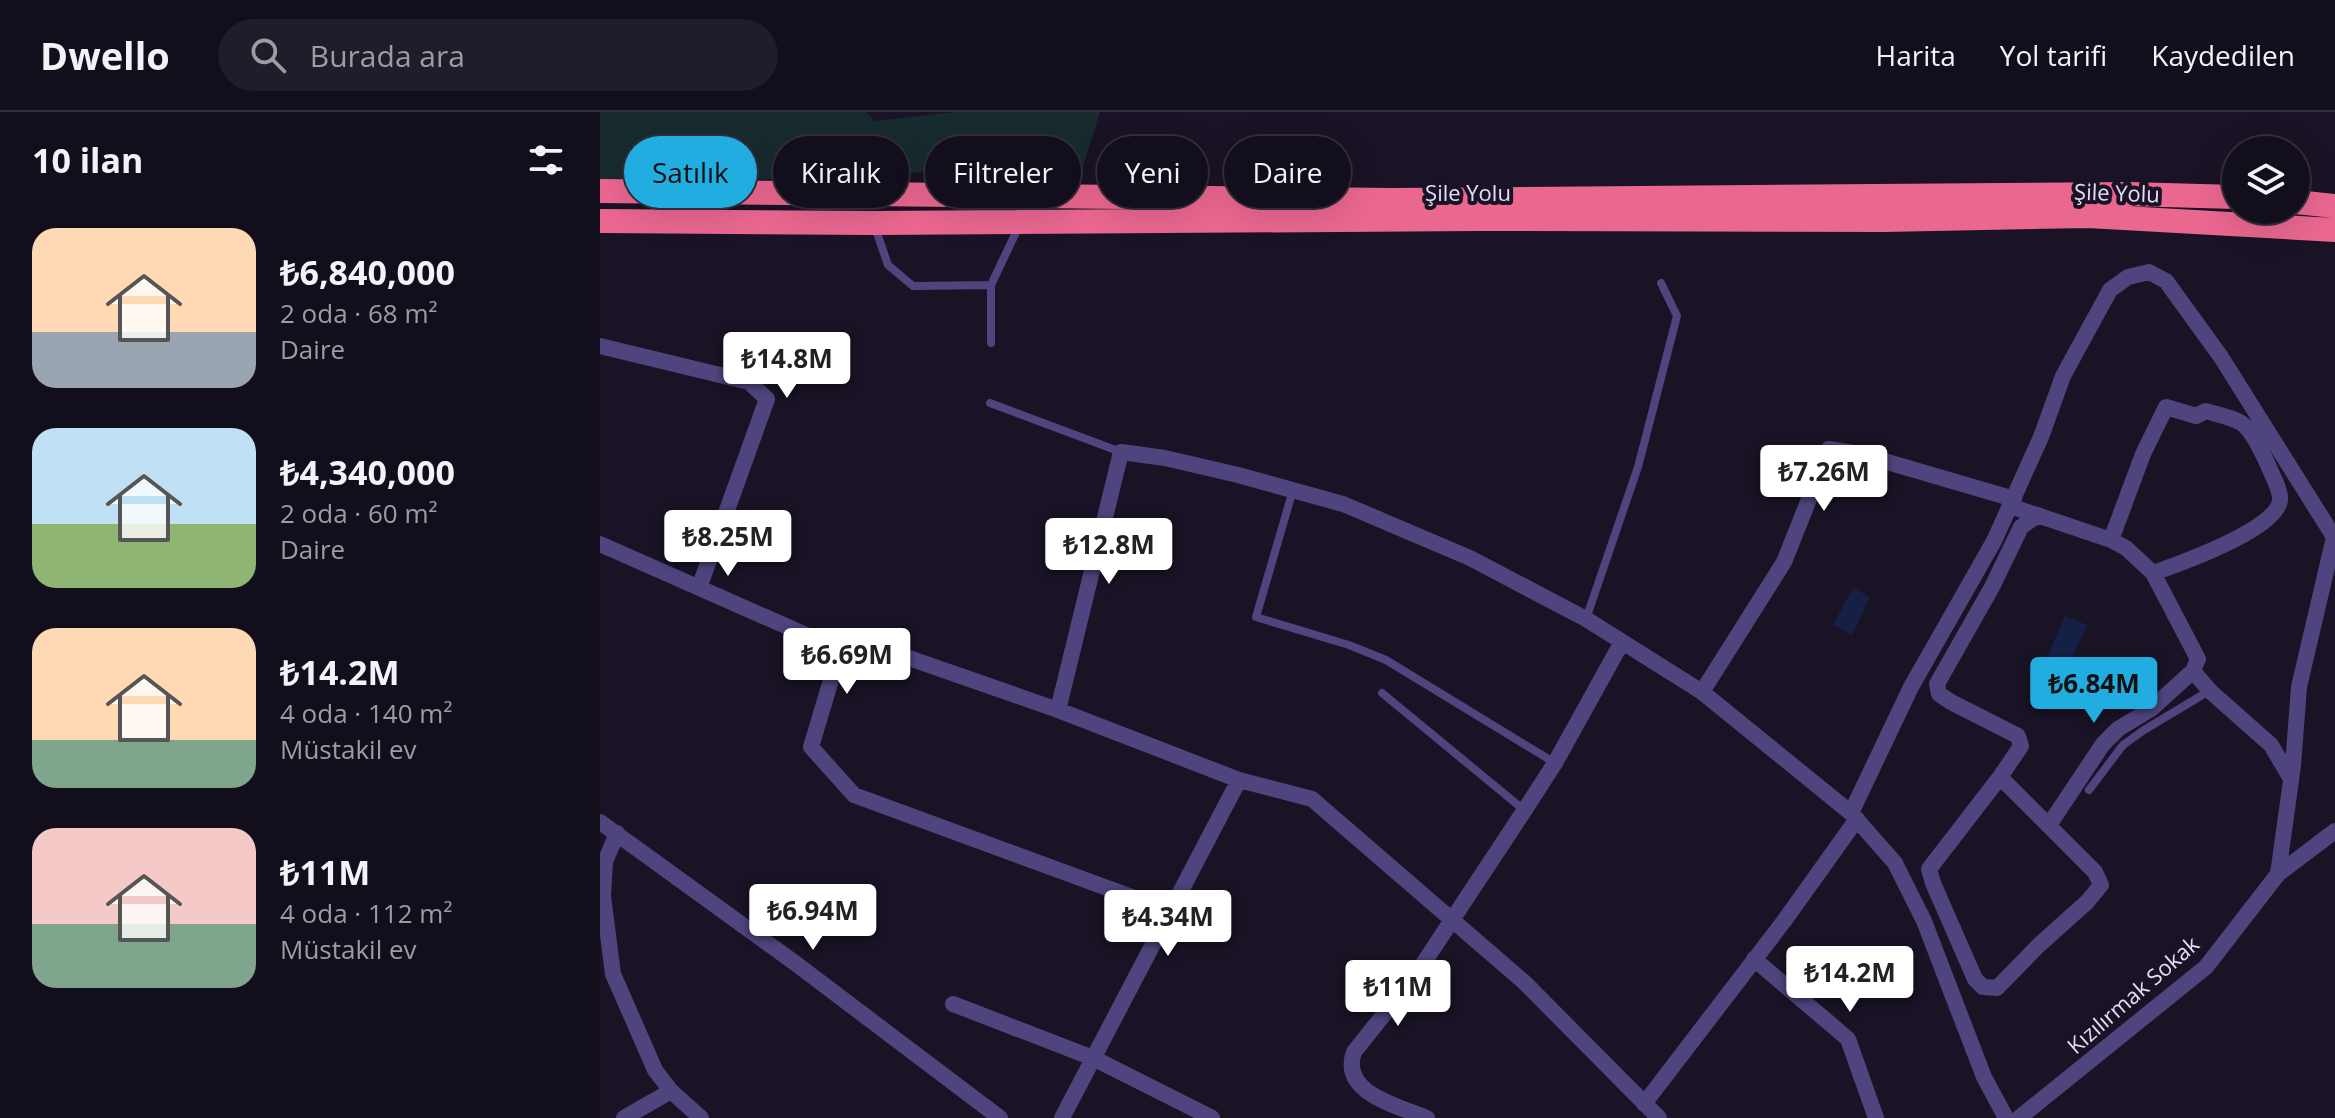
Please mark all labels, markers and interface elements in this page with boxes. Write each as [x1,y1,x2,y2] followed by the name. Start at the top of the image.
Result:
[218,19,778,91] search box
[40,29,170,81] text: Dwello
[246,33,290,77] icon: search
[310,35,465,76] text: Burada ara
[1876,36,1956,74] text: Harita
[2000,36,2107,74] text: Yol tarifi
[2151,36,2295,74] text: Kaydedilen
[624,136,757,208] chip: Satılık
[773,136,909,208] chip: Kiralık
[925,136,1081,208] chip: Filtreler
[1097,136,1208,208] chip: Yeni
[1224,136,1351,208] chip: Daire
[2222,136,2310,224] map controls
[2222,136,2310,224] button: layers
[32,137,143,183] text: 10 ilan
[524,138,568,182] icon: filters
[2074,176,2160,208] street label: Şile Yolu
[1425,177,1511,207] street label: Şile Yolu
[280,249,455,295] text: ₺6,840,000
[96,260,192,356] icon: home
[280,295,438,331] text: 2 oda · 68 m²
[280,331,345,367] text: Daire
[722,332,852,400] pin: ₺14.8M
[741,340,833,376] text: ₺14.8M
[1759,445,1889,513] pin: ₺7.26M
[280,449,455,495] text: ₺4,340,000
[1778,453,1870,489] text: ₺7.26M
[96,460,192,556] icon: home
[280,495,438,531] text: 2 oda · 60 m²
[663,510,793,578] pin: ₺8.25M
[682,518,774,554] text: ₺8.25M
[1044,518,1174,586] pin: ₺12.8M
[1063,526,1155,562] text: ₺12.8M
[280,531,345,567] text: Daire
[782,628,912,696] pin: ₺6.69M
[801,636,893,672] text: ₺6.69M
[280,649,400,695] text: ₺14.2M
[2029,657,2159,725] pin: ₺6.84M
[96,660,192,756] icon: home
[2048,665,2140,701] text: ₺6.84M
[280,695,452,731] text: 4 oda · 140 m²
[280,731,417,767] text: Müstakil ev
[280,849,370,895] text: ₺11M
[96,860,192,956] icon: home
[748,884,878,952] pin: ₺6.94M
[1103,890,1233,958] pin: ₺4.34M
[767,892,859,928] text: ₺6.94M
[280,895,452,931] text: 4 oda · 112 m²
[1122,898,1214,934] text: ₺4.34M
[2060,928,2205,1060] street label: Kızılırmak Sokak
[280,931,417,967] text: Müstakil ev
[1785,946,1915,1014] pin: ₺14.2M
[1804,954,1896,990] text: ₺14.2M
[1351,960,1445,1028] pin: ₺11M
[1363,968,1433,1004] text: ₺11M

